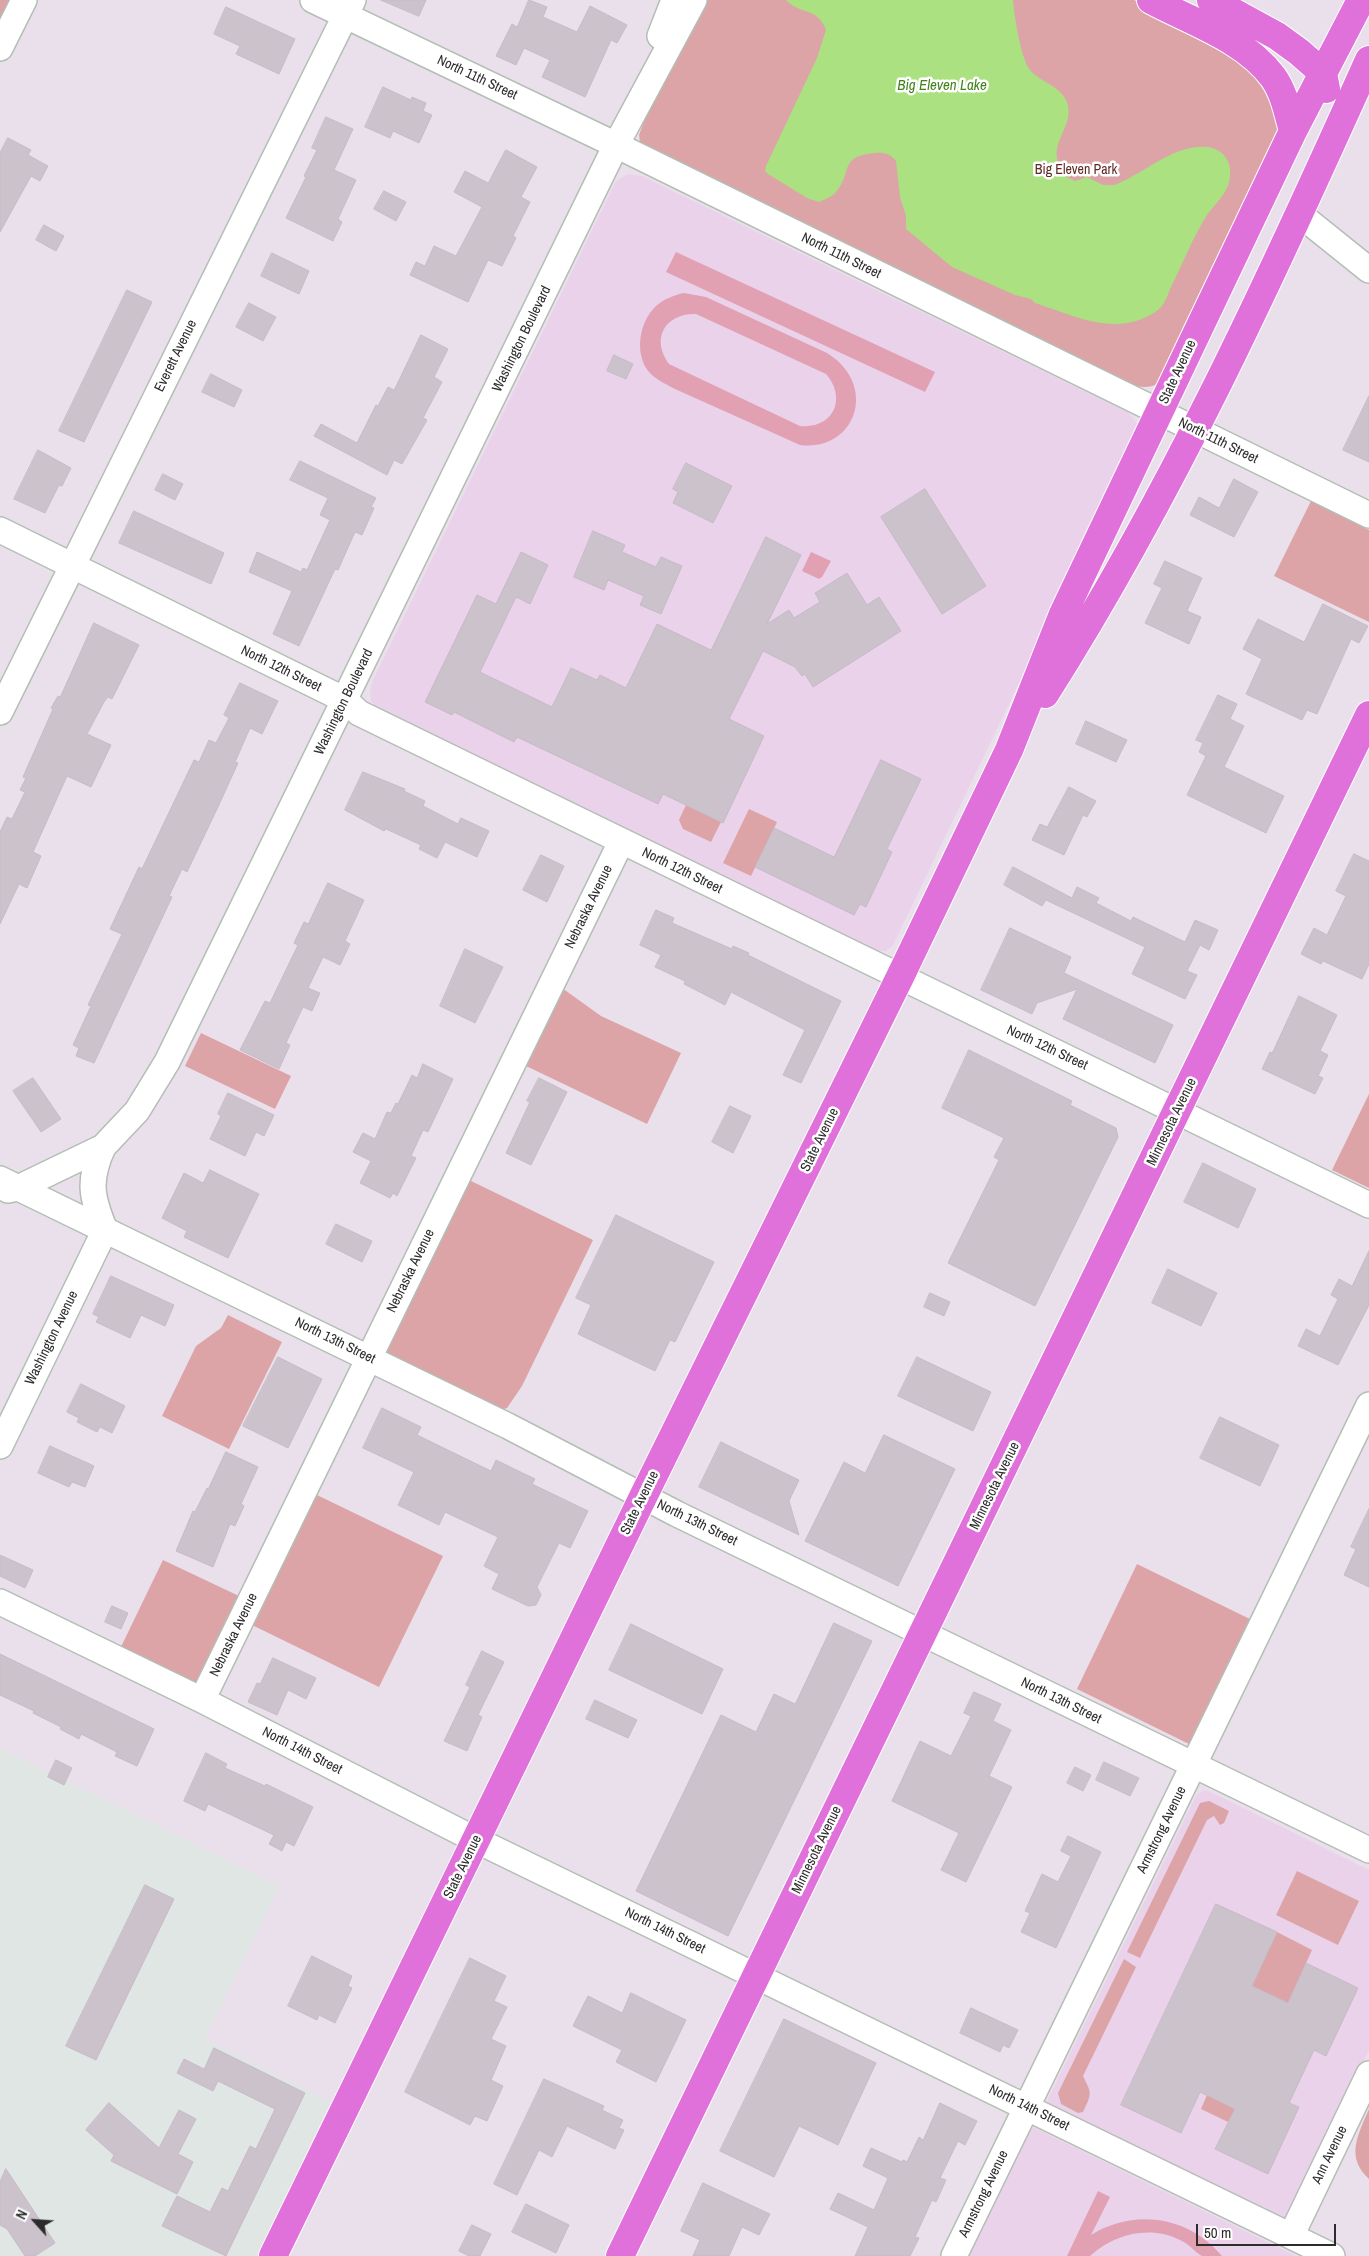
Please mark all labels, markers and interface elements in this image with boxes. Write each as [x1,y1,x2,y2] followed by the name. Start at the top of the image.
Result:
[434,52,520,104] street label: North 11th Street
[897,77,987,95] water label: Big Eleven Lake
[1035,162,1117,178] park label: Big Eleven Park
[798,229,884,283] street label: North 11th Street
[489,283,555,395] street label: Washington Boulevard
[151,317,201,395] street label: Everett Avenue
[1156,337,1200,407] street label: State Avenue
[1175,414,1261,468] street label: North 11th Street
[238,642,324,696] street label: North 12th Street
[311,646,377,758] street label: Washington Boulevard
[639,844,725,898] street label: North 12th Street
[561,862,617,952] street label: Nebraska Avenue
[1004,1022,1090,1074] street label: North 12th Street
[1144,1075,1200,1169] street label: Minnesota Avenue
[797,1105,843,1175] street label: State Avenue
[383,1226,439,1316] street label: Nebraska Avenue
[22,1288,82,1388] street label: Washington Avenue
[292,1314,378,1368] street label: North 13th Street
[967,1439,1023,1533] street label: Minnesota Avenue
[617,1468,663,1538] street label: State Avenue
[654,1496,740,1550] street label: North 13th Street
[206,1590,262,1680] street label: Nebraska Avenue
[1018,1674,1104,1728] street label: North 13th Street
[259,1724,345,1778] street label: North 14th Street
[1134,1784,1190,1876] street label: Armstrong Avenue
[789,1803,845,1897] street label: Minnesota Avenue
[440,1832,486,1902] street label: State Avenue
[622,1904,708,1958] street label: North 14th Street
[986,2081,1072,2135] street label: North 14th Street
[1309,2123,1351,2187] street label: Ann Avenue
[956,2148,1012,2240] street label: Armstrong Avenue
[10,2196,60,2246] north arrow
[12,2207,31,2222] text: N
[1199,2214,1339,2246] scale bar
[1204,2222,1231,2243] text: 50 m

